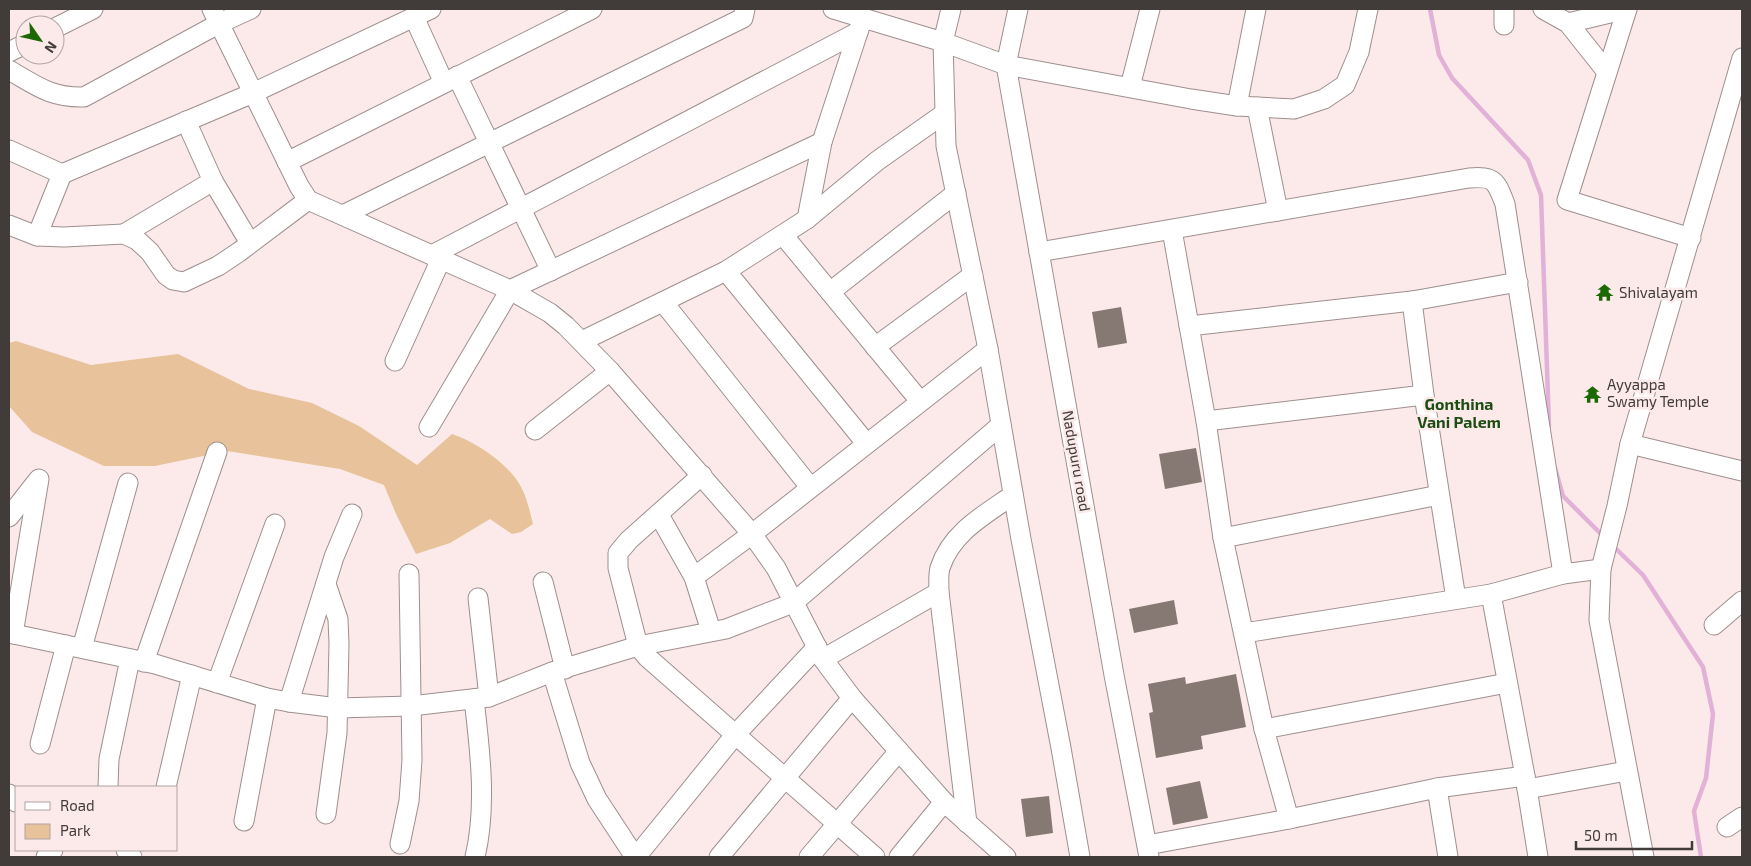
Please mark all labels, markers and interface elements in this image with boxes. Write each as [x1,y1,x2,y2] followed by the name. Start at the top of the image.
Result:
[15,15,65,65] north arrow
[41,39,61,56] text: N
[1595,283,1615,303] temple icon: Shivalayam
[1619,283,1698,301] place label: Shivalayam
[1607,375,1709,410] place label: Ayyappa Swamy Temple
[1583,384,1603,404] temple icon: Ayyappa Swamy Temple
[1417,394,1501,431] district label: Gonthina Vani Palem
[1059,409,1095,513] street label: Nadupuru road
[15,786,178,851] legend
[60,796,95,814] text: Road
[1576,818,1692,850] scale bar
[60,821,91,839] text: Park
[1584,826,1618,844] text: 50 m

